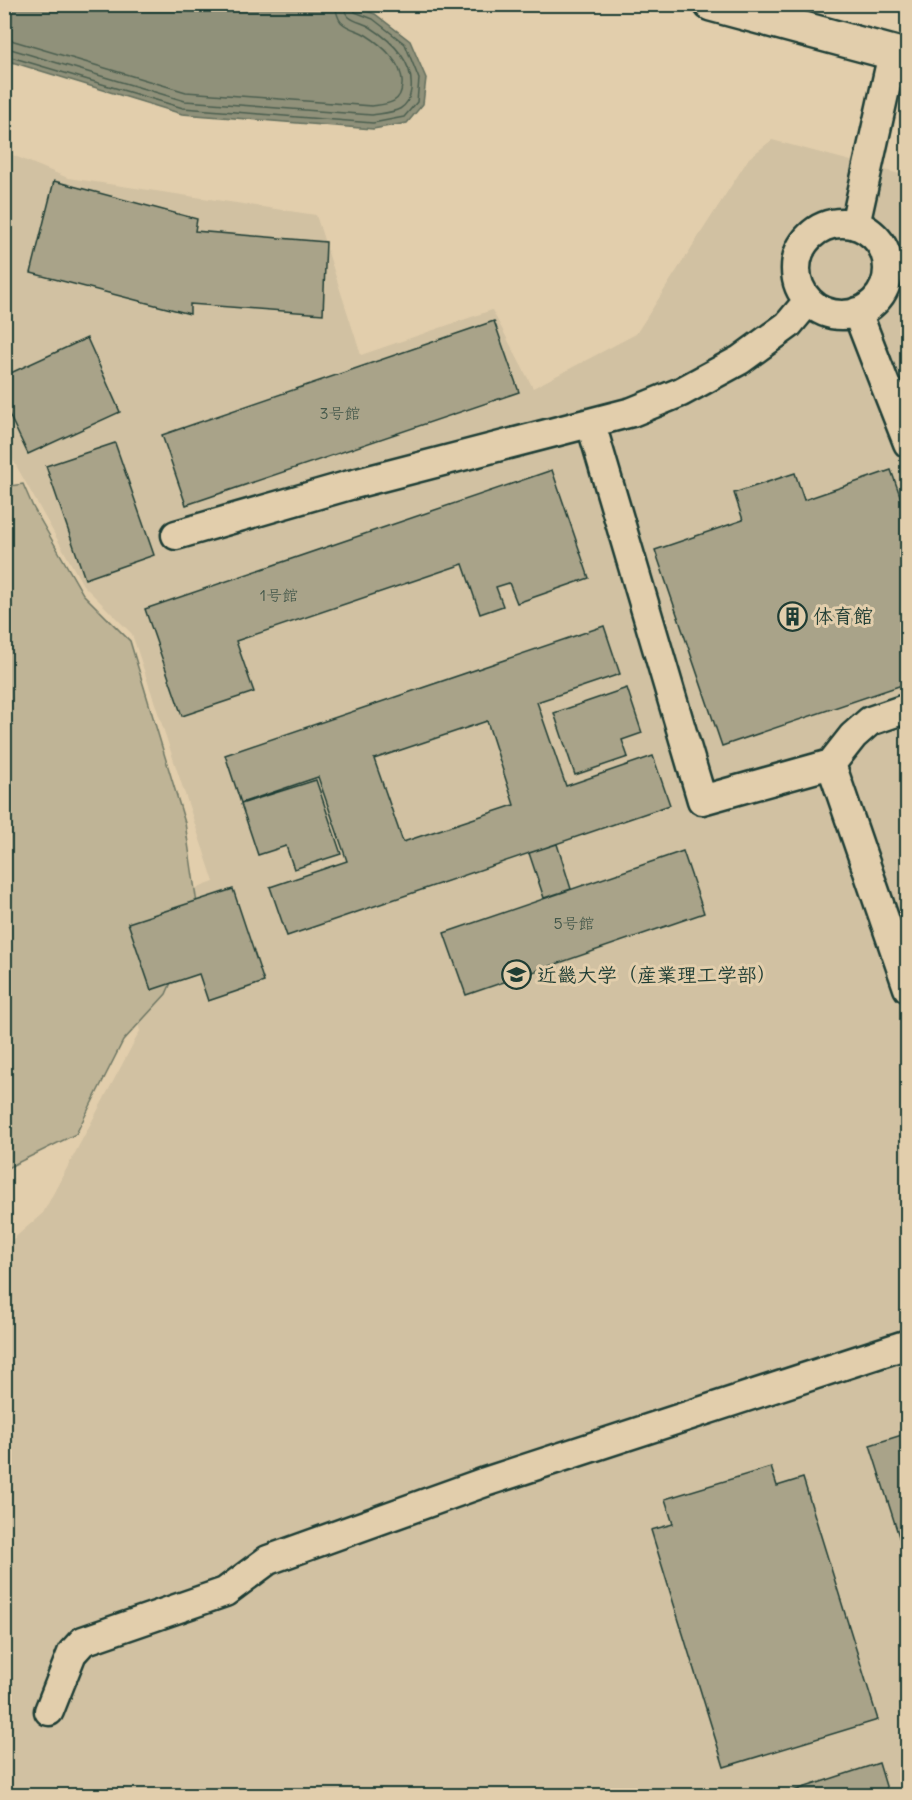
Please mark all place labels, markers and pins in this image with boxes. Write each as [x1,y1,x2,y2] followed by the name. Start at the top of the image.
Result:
[776,600,808,632] building icon: 体育館
[813,603,873,628] place label: 体育館
[500,959,532,991] school or university icon: 近畿大学（産業理工学部）
[537,962,777,987] place label: 近畿大学（産業理工学部）

